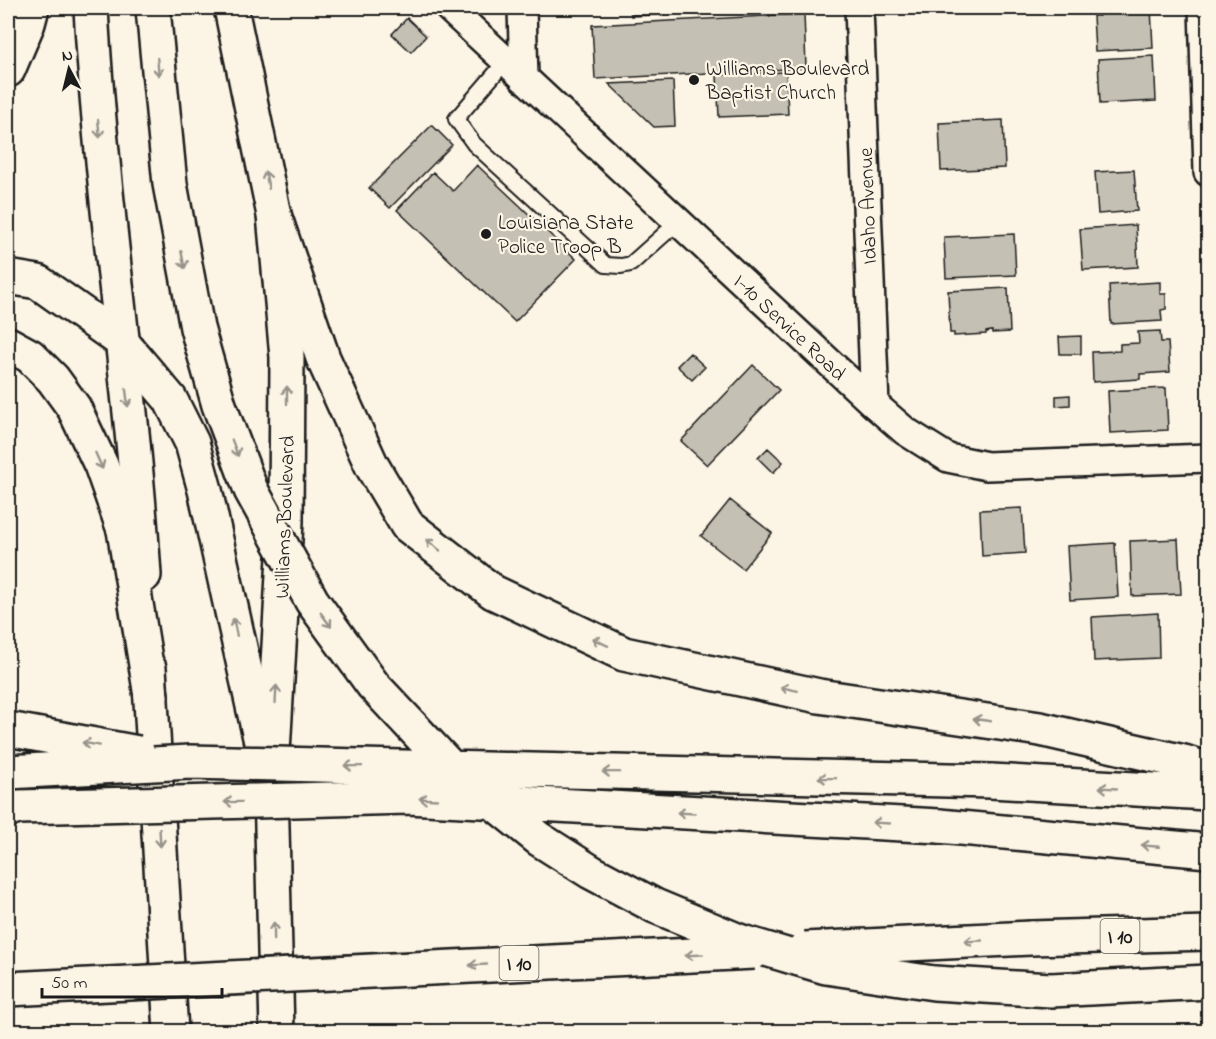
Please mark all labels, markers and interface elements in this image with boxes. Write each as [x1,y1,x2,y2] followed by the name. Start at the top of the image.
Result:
[39,39,99,99] north arrow
[61,44,74,69] text: N
[705,55,869,109] place label: Williams Boulevard Baptist Church
[153,57,164,77] one-way arrow
[687,73,701,87] marker: Williams Boulevard Baptist Church
[93,118,104,138] one-way arrow
[852,146,886,265] street label: Idaho Avenue
[261,171,272,190] one-way arrow
[498,209,634,263] place label: Louisiana State Police Troop B
[479,227,493,241] marker: Louisiana State Police Troop B
[178,250,189,270] one-way arrow
[725,268,852,389] street label: I-10 Service Road
[281,385,292,405] one-way arrow
[122,387,133,407] one-way arrow
[268,435,304,599] street label: Williams Boulevard
[231,438,242,457] one-way arrow
[93,451,105,469] one-way arrow
[425,539,441,552] one-way arrow
[319,612,332,628] one-way arrow
[229,618,241,637] one-way arrow
[592,636,610,648] one-way arrow
[780,683,799,695] one-way arrow
[271,685,282,705] one-way arrow
[972,715,992,726] one-way arrow
[81,738,101,749] one-way arrow
[344,760,364,772] one-way arrow
[602,767,622,778] one-way arrow
[818,772,838,783] one-way arrow
[1099,782,1119,793] one-way arrow
[419,793,439,804] one-way arrow
[224,796,244,808] one-way arrow
[676,807,696,818] one-way arrow
[871,818,891,829] one-way arrow
[154,828,165,848] one-way arrow
[1141,840,1161,851] one-way arrow
[1100,919,1140,953] road number: I 10
[269,922,280,942] one-way arrow
[963,935,983,946] one-way arrow
[500,946,538,980] road number: I 10
[685,949,705,960] one-way arrow
[469,960,489,971] one-way arrow
[42,961,222,999] scale bar
[51,971,88,997] text: 50 m

